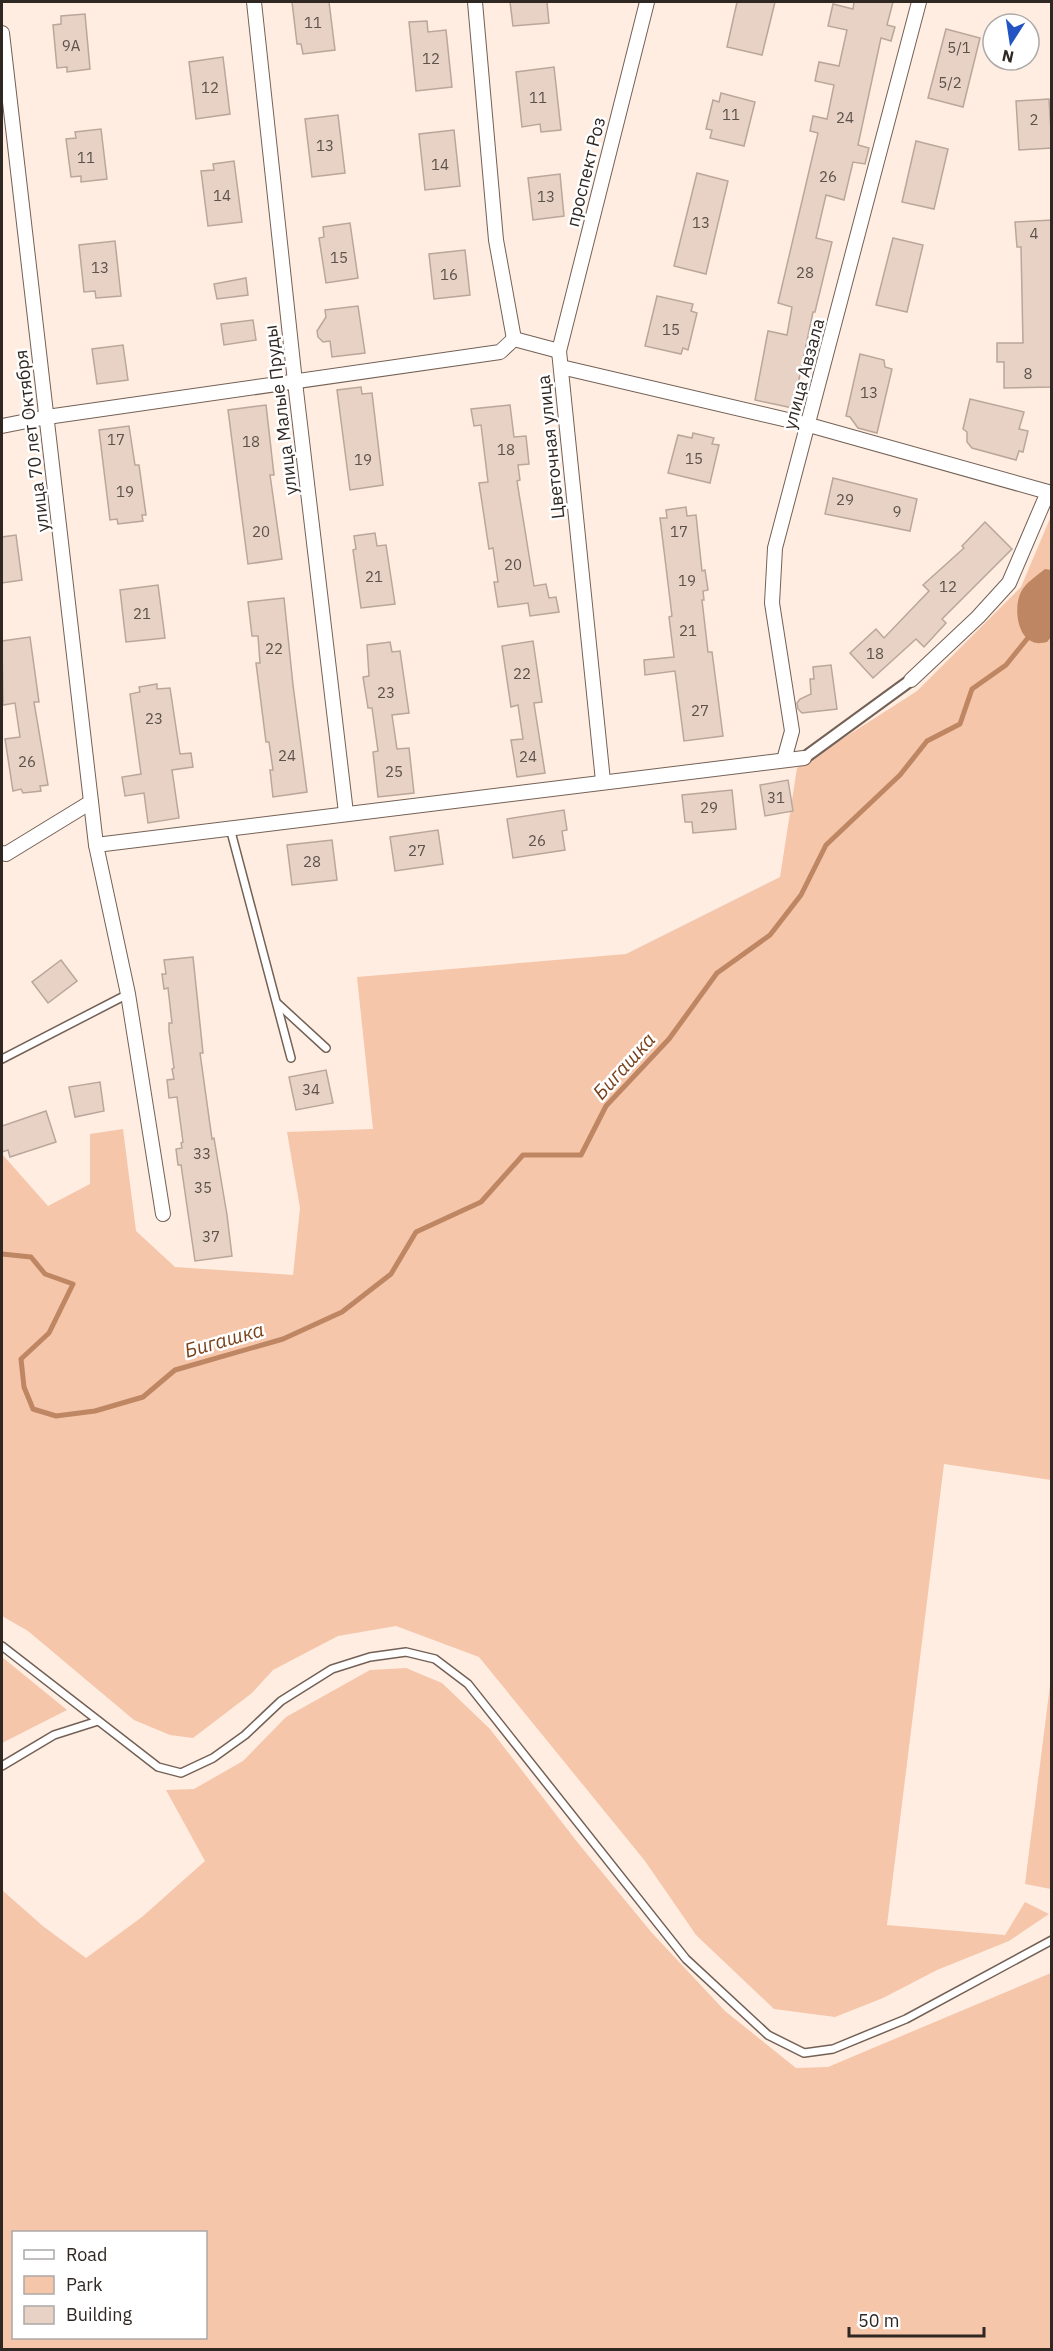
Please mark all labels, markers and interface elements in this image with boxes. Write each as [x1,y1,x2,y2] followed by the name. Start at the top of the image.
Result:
[981,12,1041,72] north arrow
[304,13,322,32] house number: 11
[62,36,81,55] house number: 9А
[947,38,971,57] house number: 5/1
[1000,46,1016,68] text: N
[422,49,440,68] house number: 12
[938,73,962,92] house number: 5/2
[201,78,219,97] house number: 12
[529,88,547,107] house number: 11
[722,105,740,124] house number: 11
[836,108,854,127] house number: 24
[1029,110,1039,129] house number: 2
[561,115,610,229] street label: проспект Роз
[316,136,334,155] house number: 13
[77,148,95,167] house number: 11
[431,155,449,174] house number: 14
[819,167,837,186] house number: 26
[213,186,231,205] house number: 14
[537,187,555,206] house number: 13
[692,213,710,232] house number: 13
[1029,224,1039,243] house number: 4
[330,248,348,267] house number: 15
[91,258,109,277] house number: 13
[796,263,814,282] house number: 28
[440,265,458,284] house number: 16
[778,315,829,432] street label: улица Авзала
[662,320,680,339] house number: 15
[259,324,302,496] street label: улица Малые Пруды
[9,349,54,533] street label: улица 70 лет Октября
[1023,364,1033,383] house number: 8
[531,373,570,520] street label: Цветочная улица
[860,383,878,402] house number: 13
[107,430,125,449] house number: 17
[242,432,260,451] house number: 18
[497,440,515,459] house number: 18
[685,449,703,468] house number: 15
[354,450,372,469] house number: 19
[116,482,134,501] house number: 19
[836,490,854,509] house number: 29
[892,502,902,521] house number: 9
[252,522,270,541] house number: 20
[670,522,688,541] house number: 17
[504,555,522,574] house number: 20
[365,567,383,586] house number: 21
[678,571,696,590] house number: 19
[939,577,957,596] house number: 12
[133,604,151,623] house number: 21
[679,621,697,640] house number: 21
[265,639,283,658] house number: 22
[866,644,884,663] house number: 18
[513,664,531,683] house number: 22
[377,683,395,702] house number: 23
[691,701,709,720] house number: 27
[145,709,163,728] house number: 23
[278,746,296,765] house number: 24
[519,747,537,766] house number: 24
[18,752,36,771] house number: 26
[385,762,403,781] house number: 25
[767,788,785,807] house number: 31
[700,798,718,817] house number: 29
[528,831,546,850] house number: 26
[408,841,426,860] house number: 27
[303,852,321,871] house number: 28
[586,1026,661,1105] water label: Бигашка
[302,1080,320,1099] house number: 34
[193,1144,211,1163] house number: 33
[194,1178,212,1197] house number: 35
[202,1227,220,1246] house number: 37
[181,1315,267,1364] water label: Бигашка
[12,2231,207,2339] legend
[66,2243,107,2266] text: Road
[66,2273,103,2296] text: Park
[849,2300,984,2338] scale bar
[66,2303,133,2326] text: Building
[858,2309,900,2332] text: 50 m

